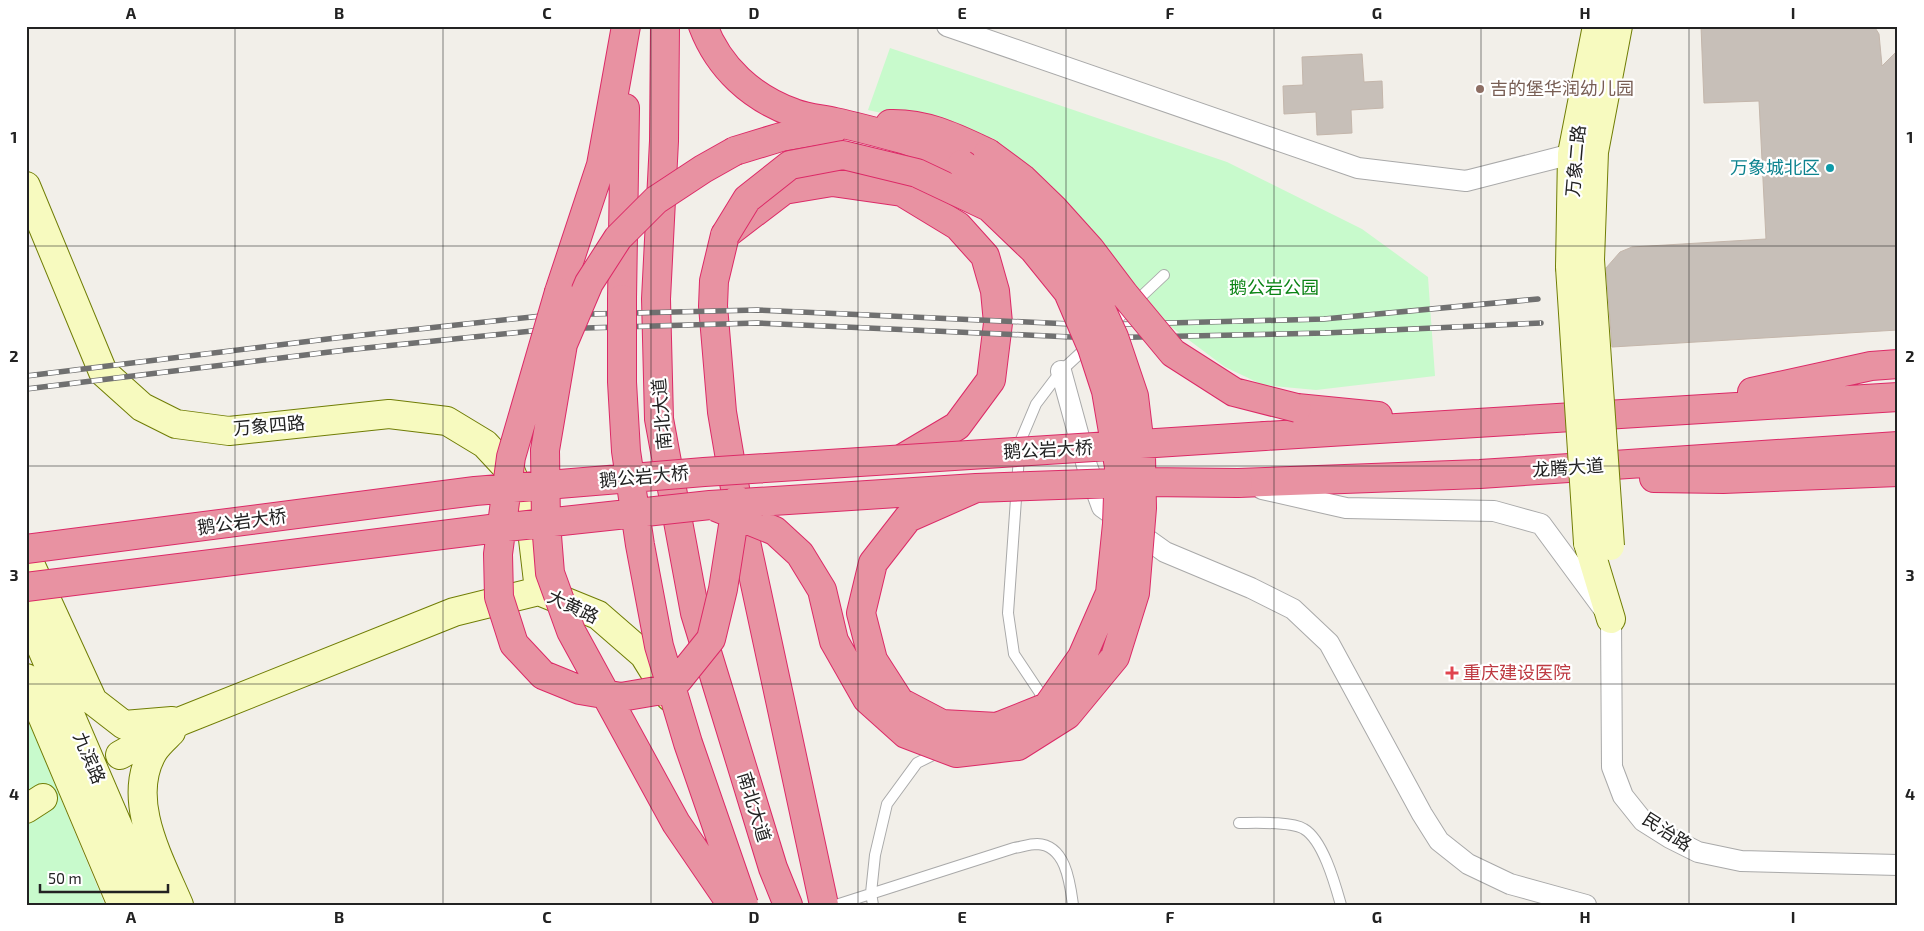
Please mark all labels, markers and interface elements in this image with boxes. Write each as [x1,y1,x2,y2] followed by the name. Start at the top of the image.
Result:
[126,3,137,22] text: A
[334,3,344,22] text: B
[542,3,552,22] text: C
[749,3,760,22] text: D
[957,3,967,22] text: E
[1166,3,1175,22] text: F
[1372,3,1382,22] text: G
[1579,3,1591,22] text: H
[1791,3,1795,22] text: I
[1490,77,1634,99] place label: 吉的堡华润幼儿园
[1474,83,1486,95] marker: 吉的堡华润幼儿园
[1561,124,1589,198] street label: 万象二路
[11,127,17,146] text: 1
[1907,127,1913,146] text: 1
[1730,156,1820,178] place label: 万象城北区
[1824,162,1836,174] marker: 万象城北区
[1229,276,1319,298] park label: 鹅公岩公园
[9,346,19,365] text: 2
[1905,346,1915,365] text: 2
[647,377,675,451] street label: 南北大道
[232,411,306,439] street label: 万象四路
[1002,436,1093,462] street label: 鹅公岩大桥
[1531,454,1605,480] street label: 龙腾大道
[598,461,690,491] street label: 鹅公岩大桥
[196,504,288,538] street label: 鹅公岩大桥
[9,565,19,584] text: 3
[1905,565,1915,584] text: 3
[544,585,603,627] street label: 大黄路
[1463,661,1571,683] place label: 重庆建设医院
[1445,666,1459,680] marker: 重庆建设医院
[69,728,111,787] street label: 九滨路
[734,769,776,844] street label: 南北大道
[9,784,19,803] text: 4
[1905,784,1915,803] text: 4
[1639,807,1696,855] street label: 民治路
[40,861,168,893] scale bar
[48,869,82,887] text: 50 m
[126,907,137,926] text: A
[334,907,344,926] text: B
[542,907,552,926] text: C
[749,907,760,926] text: D
[957,907,967,926] text: E
[1166,907,1175,926] text: F
[1372,907,1382,926] text: G
[1579,907,1591,926] text: H
[1791,907,1795,926] text: I

